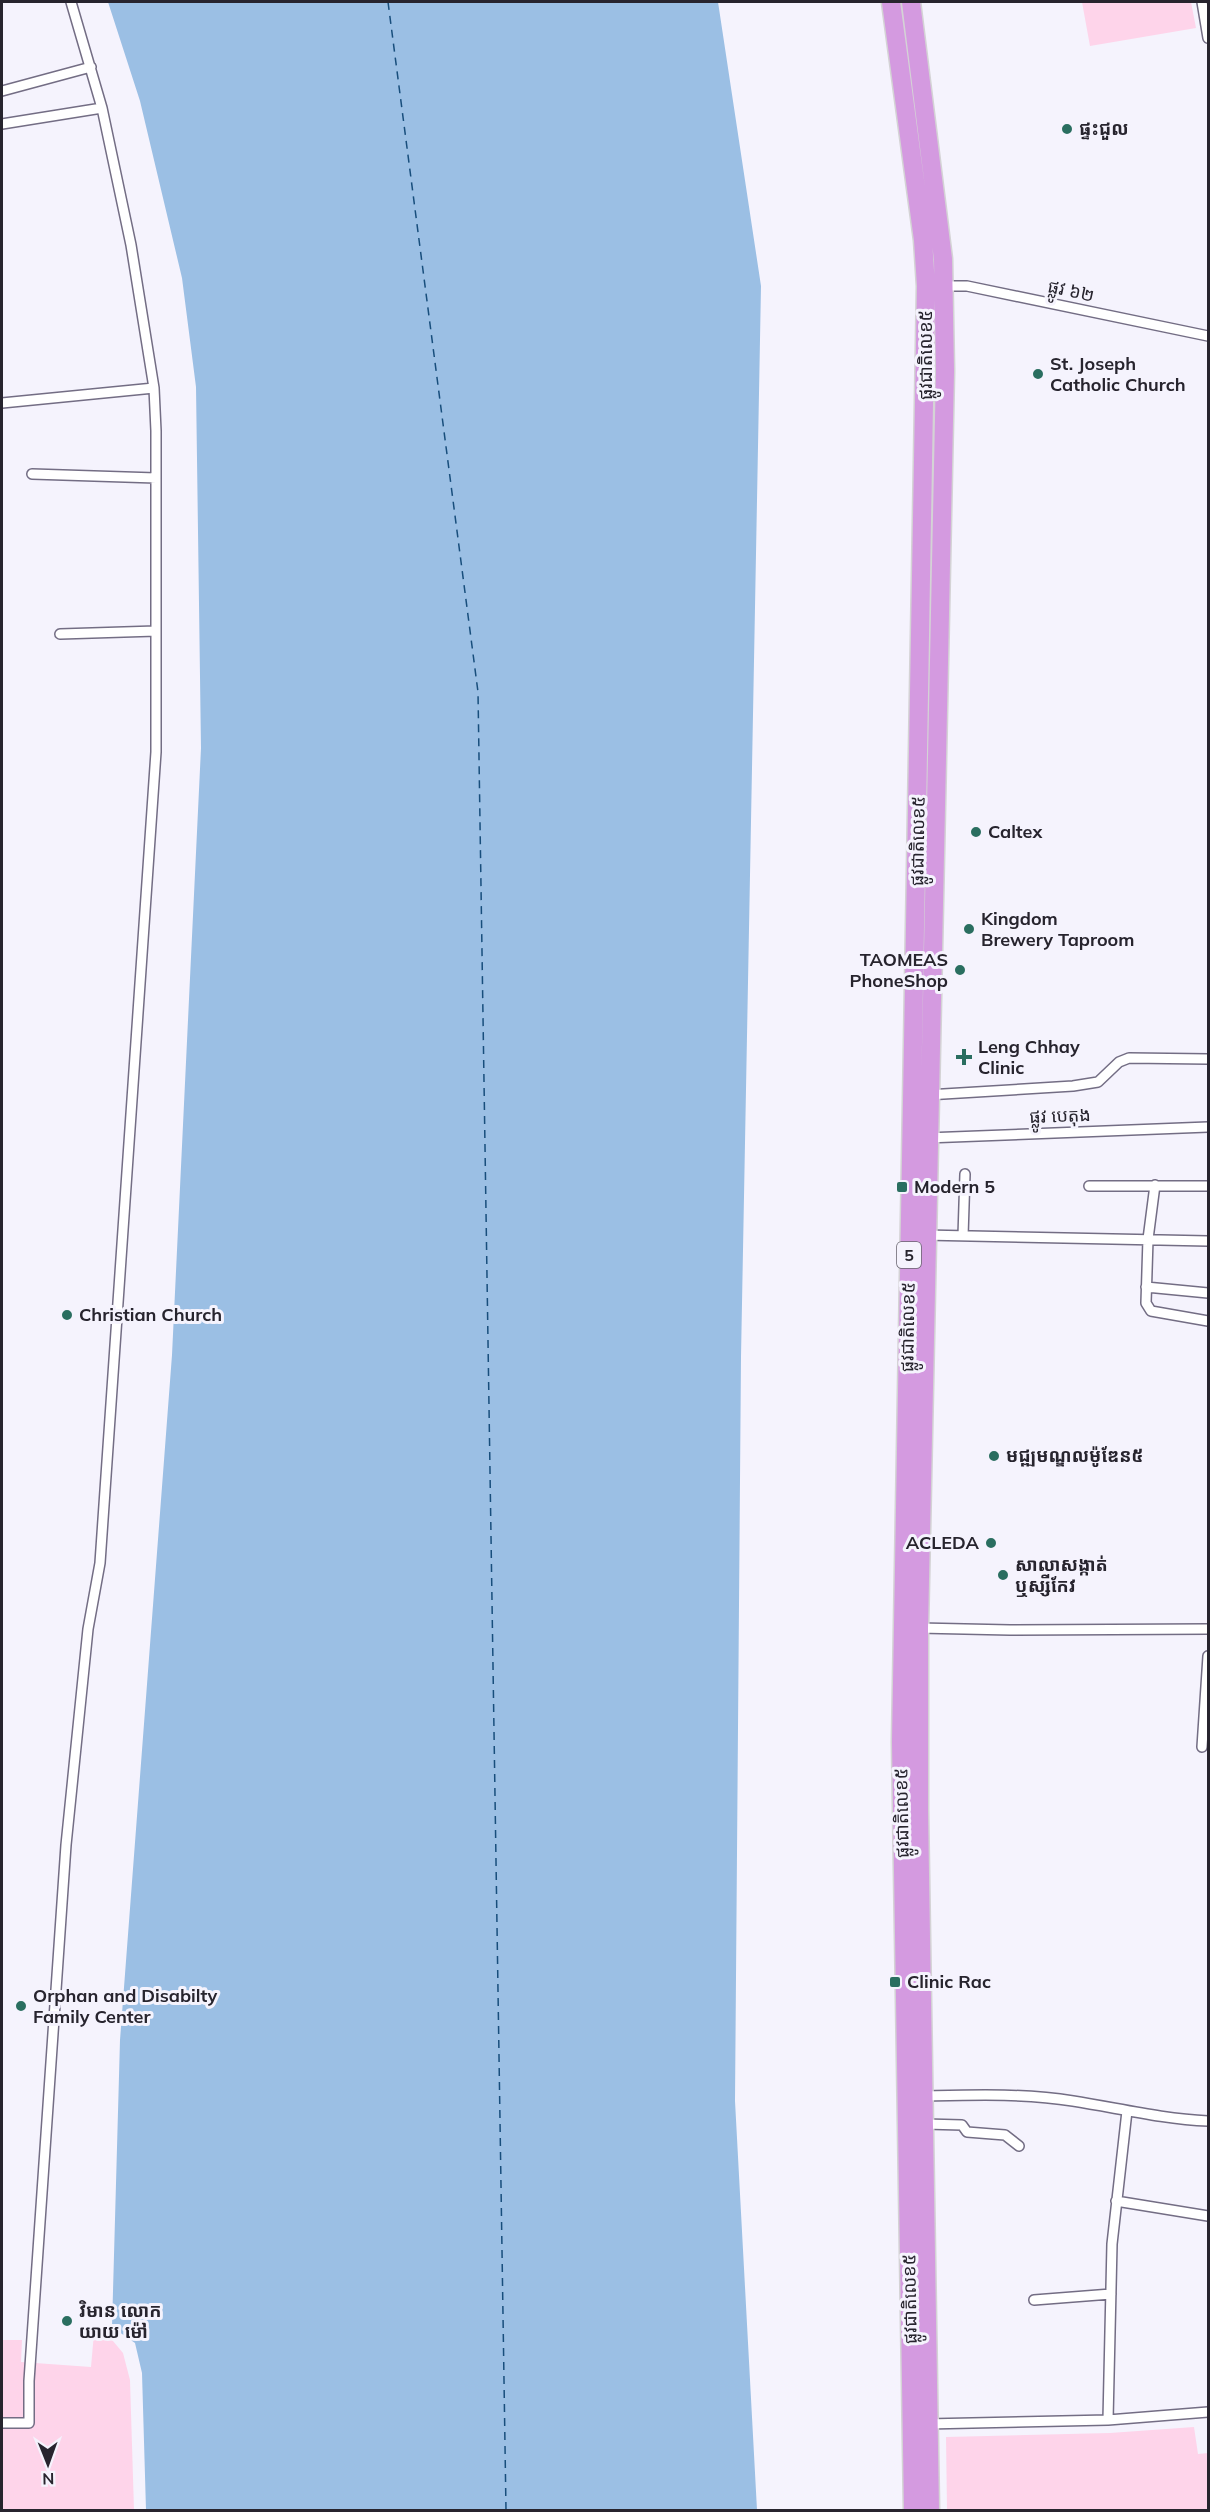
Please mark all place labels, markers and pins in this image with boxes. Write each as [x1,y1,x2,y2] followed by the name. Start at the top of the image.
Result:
[1079,117,1129,140] place label: ផ្ទះជួល
[1060,122,1074,136] marker: ផ្ទះជួល
[1050,352,1186,396] place label: St. Joseph Catholic Church
[1031,367,1045,381] marker: St. Joseph Catholic Church
[988,820,1043,843] place label: Caltex
[969,825,983,839] marker: Caltex
[981,907,1134,951] place label: Kingdom Brewery Taproom
[962,922,976,936] marker: Kingdom Brewery Taproom
[850,948,948,992] place label: TAOMEAS PhoneShop
[953,963,967,977] marker: TAOMEAS PhoneShop
[978,1035,1080,1079] place label: Leng Chhay Clinic
[955,1048,973,1066] marker: Leng Chhay Clinic
[914,1175,995,1198] place label: Modern 5
[895,1180,909,1194] marker: Modern 5
[79,1303,222,1326] place label: Christian Church
[60,1308,74,1322] marker: Christian Church
[1006,1444,1143,1467] place label: មជ្ឍមណ្ឌលម៉ូឌែន៥
[987,1449,1001,1463] marker: មជ្ឍមណ្ឌលម៉ូឌែន៥
[906,1531,979,1554] place label: ACLEDA
[984,1536,998,1550] marker: ACLEDA
[1015,1553,1108,1597] place label: សាលាសង្កាត់ ឬស្សីកែវ
[996,1568,1010,1582] marker: សាលាសង្កាត់ ឬស្សីកែវ
[907,1970,991,1993] place label: Clinic Rac
[888,1975,902,1989] marker: Clinic Rac
[33,1984,217,2028] place label: Orphan and Disabilty Family Center
[14,1999,28,2013] marker: Orphan and Disabilty Family Center
[78,2299,161,2343] place label: វិមាន លោក យាយ ម៉ៅ
[60,2314,74,2328] marker: វិមាន លោក យាយ ម៉ៅ

